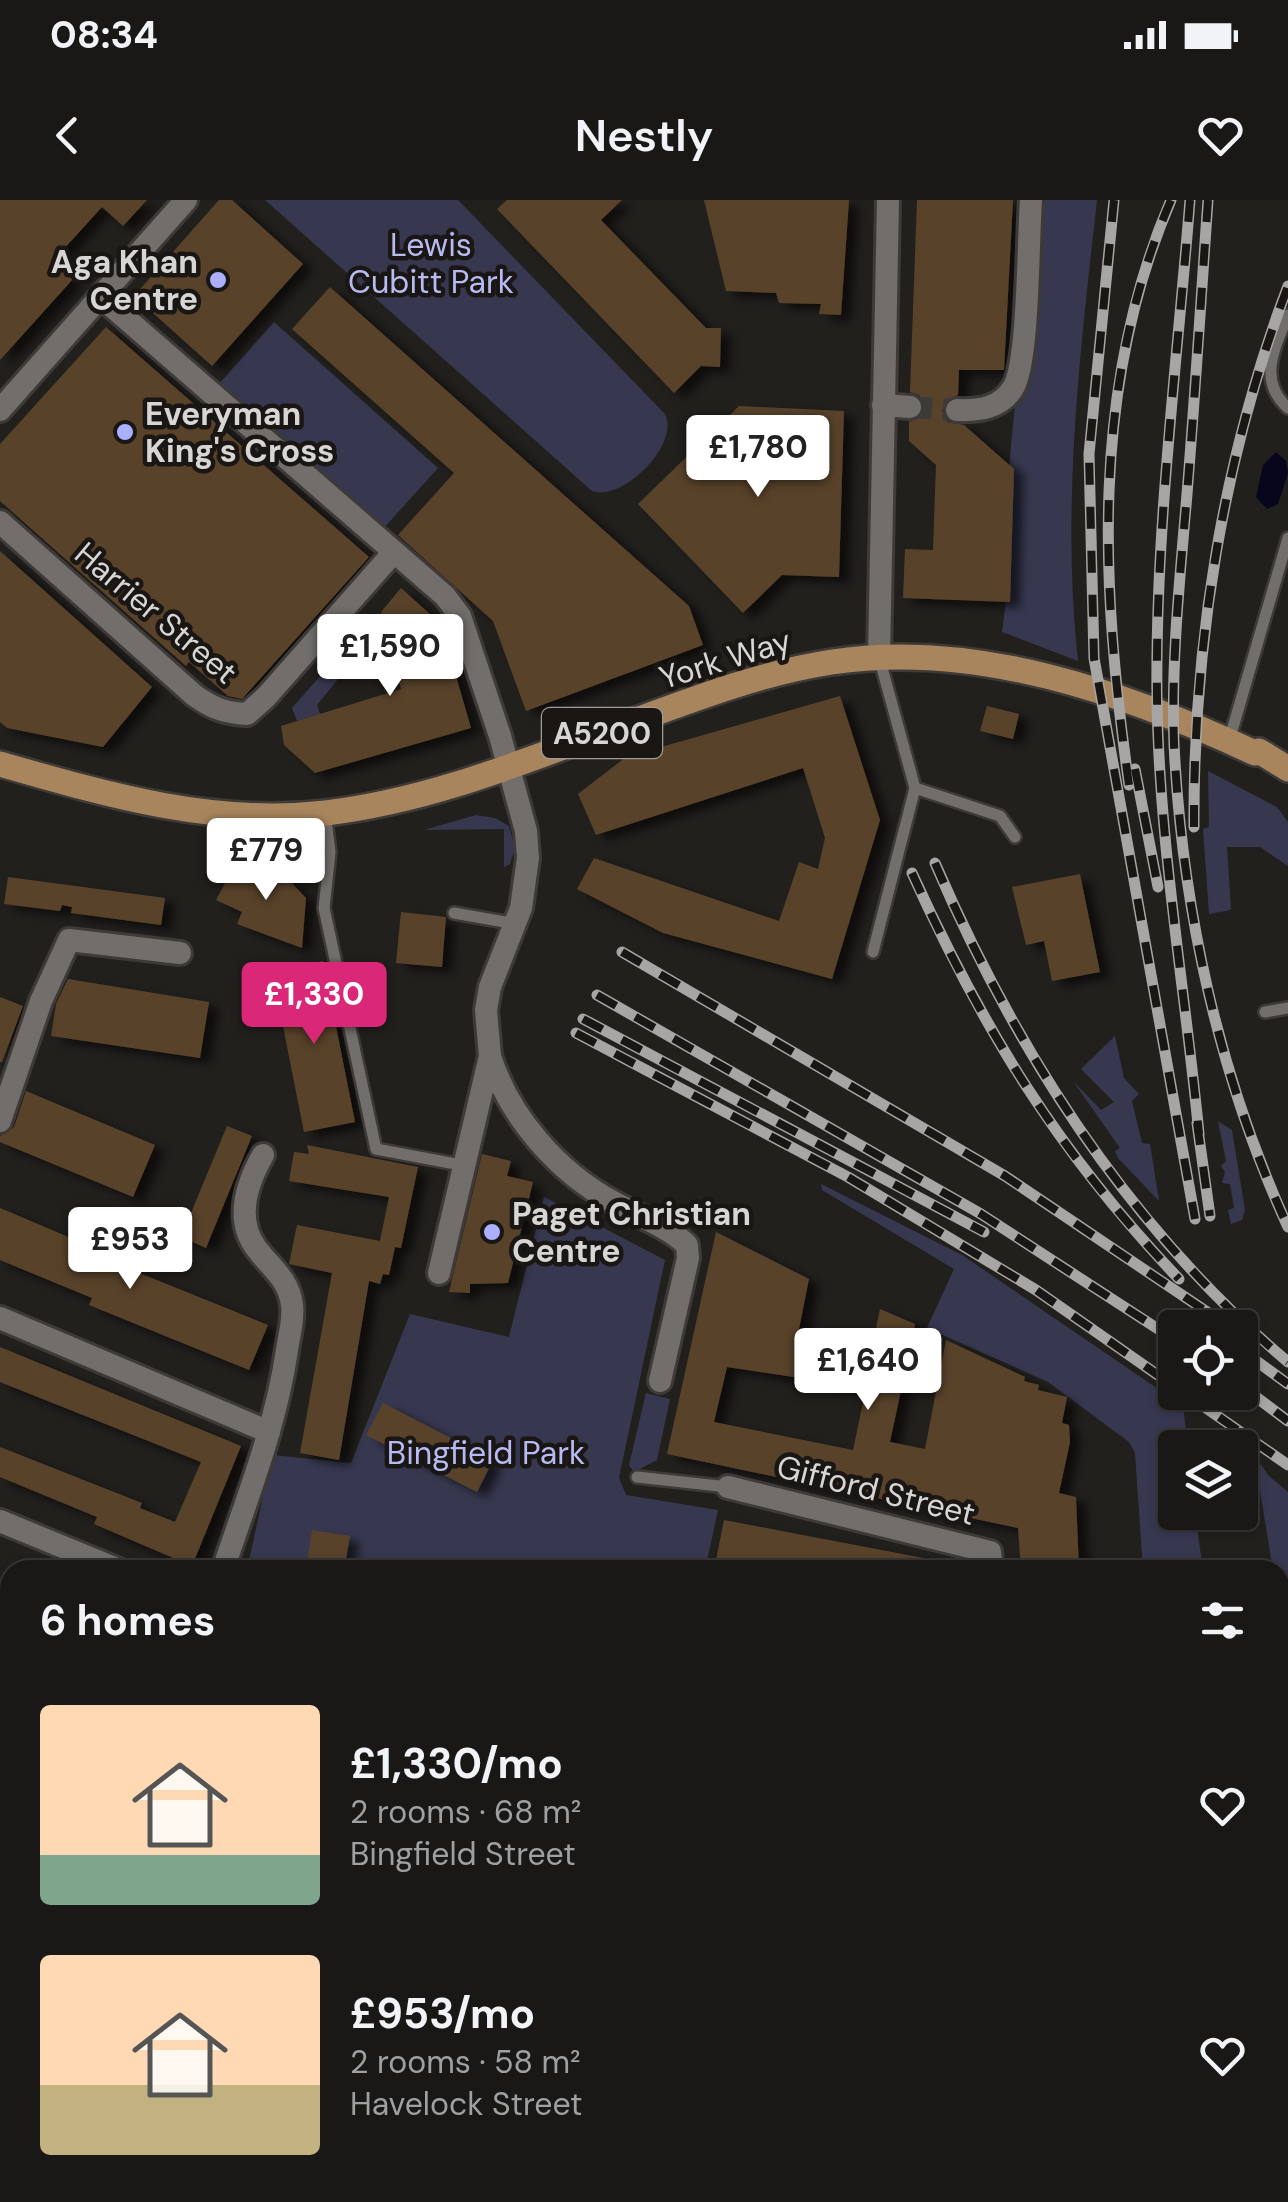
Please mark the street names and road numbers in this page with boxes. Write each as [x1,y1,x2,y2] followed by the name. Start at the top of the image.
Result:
[66,533,246,693] street label: Harrier Street
[654,619,796,699] street label: York Way
[542,708,662,758] road number: A5200
[773,1445,979,1535] street label: Gifford Street

